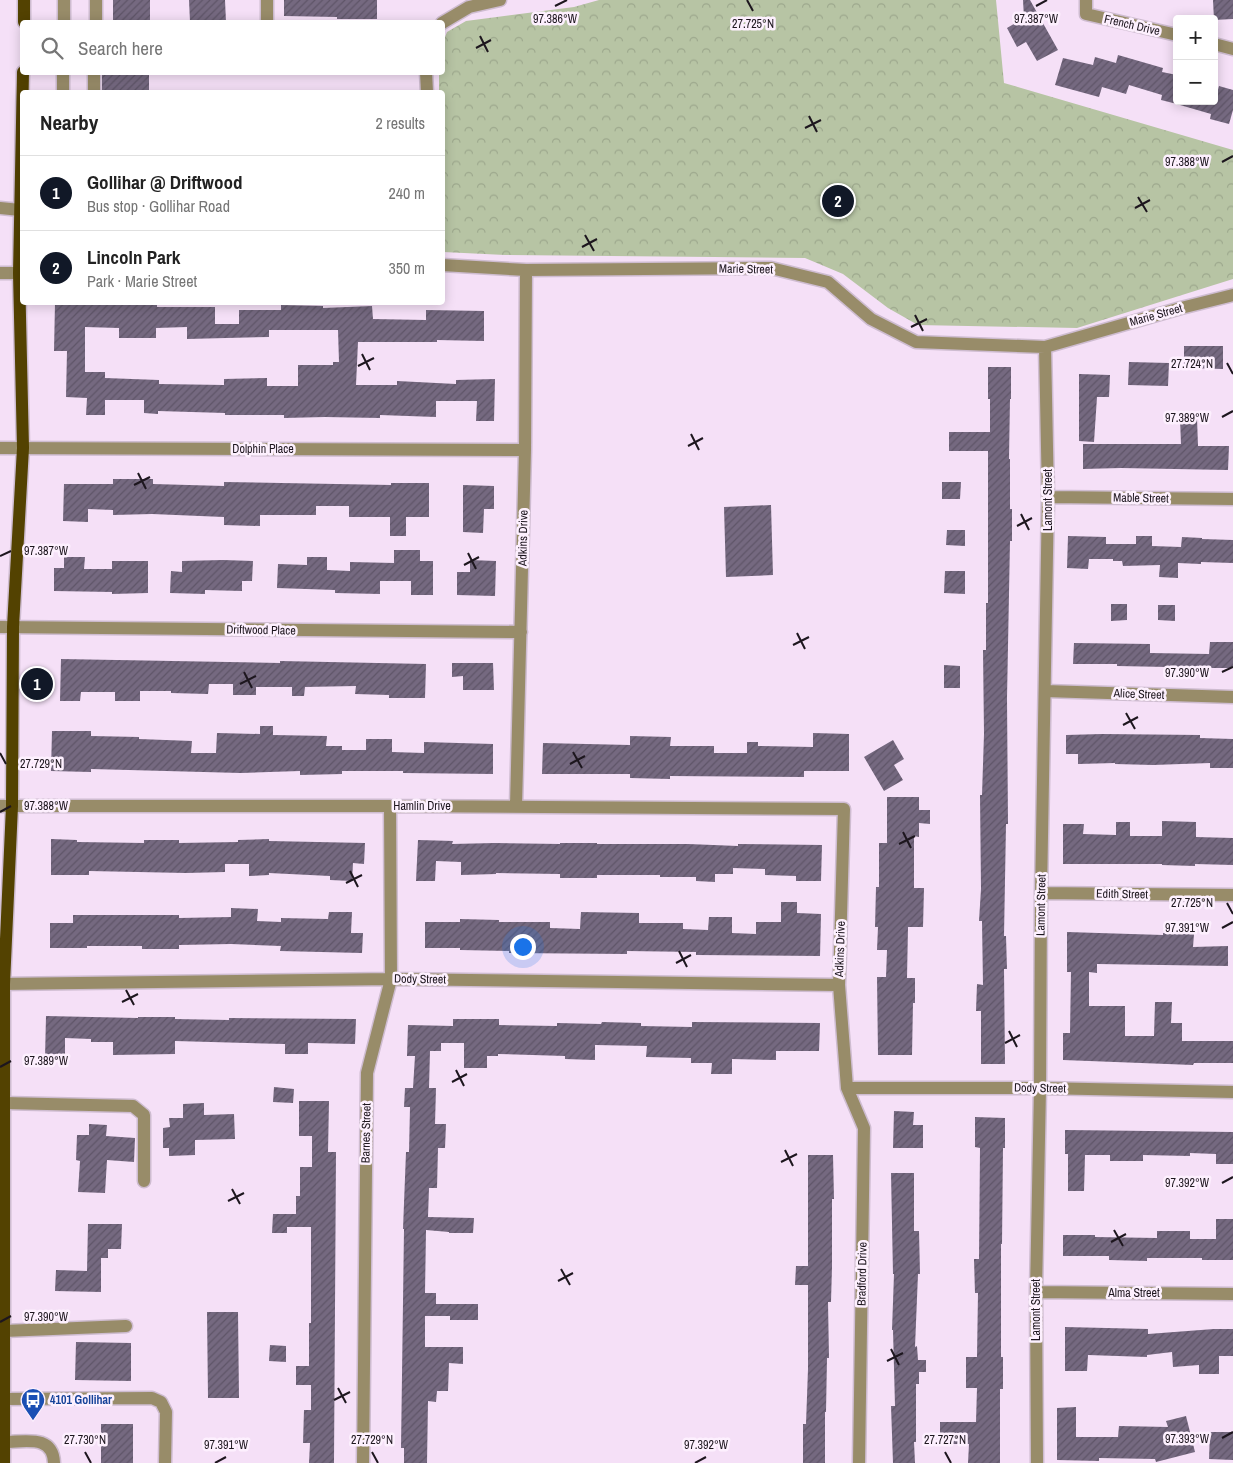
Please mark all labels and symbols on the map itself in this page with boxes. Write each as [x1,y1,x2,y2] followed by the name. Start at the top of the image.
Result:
[533,11,578,27] text: 97.386°W
[1014,11,1059,27] text: 97.387°W
[1102,11,1162,39] street label: French Drive
[732,16,774,32] text: 27.725°N
[1165,154,1210,170] text: 97.388°W
[822,182,854,220] pin: 2
[719,261,773,277] street label: Marie Street
[1128,300,1184,330] street label: Marie Street
[1171,356,1213,372] text: 27.724°N
[1165,410,1210,426] text: 97.389°W
[232,441,294,457] street label: Dolphin Place
[1040,469,1056,531] street label: Lamont Street
[1113,490,1169,506] street label: Mable Street
[514,510,531,567] street label: Adkins Drive
[24,543,69,559] text: 97.387°W
[226,621,296,639] street label: Driftwood Place
[21,665,53,703] pin: 1
[1165,665,1210,681] text: 97.390°W
[1112,685,1165,703] street label: Alice Street
[20,756,62,772] text: 27.729°N
[24,798,69,814] text: 97.388°W
[393,798,451,814] street label: Hamlin Drive
[1032,874,1050,936] street label: Lamont Street
[1096,886,1148,902] street label: Edith Street
[1171,895,1213,911] text: 27.725°N
[1165,920,1210,936] text: 97.391°W
[831,921,849,978] street label: Adkins Drive
[510,934,536,960] your location
[394,971,446,987] street label: Dody Street
[24,1053,69,1069] text: 97.389°W
[1014,1080,1066,1096] street label: Dody Street
[357,1103,375,1163] street label: Barnes Street
[1165,1175,1210,1191] text: 97.392°W
[853,1242,871,1306] street label: Bradford Drive
[1028,1279,1044,1341] street label: Lamont Street
[1107,1285,1160,1301] street label: Alma Street
[24,1309,69,1325] text: 97.390°W
[20,1387,46,1421] bus stop icon: 4101 Gollihar
[50,1392,112,1408] place label: 4101 Gollihar
[1165,1431,1210,1447] text: 97.393°W
[64,1432,106,1448] text: 27.730°N
[351,1432,393,1448] text: 27.729°N
[924,1432,966,1448] text: 27.727°N
[204,1437,249,1453] text: 97.391°W
[684,1437,729,1453] text: 97.392°W

